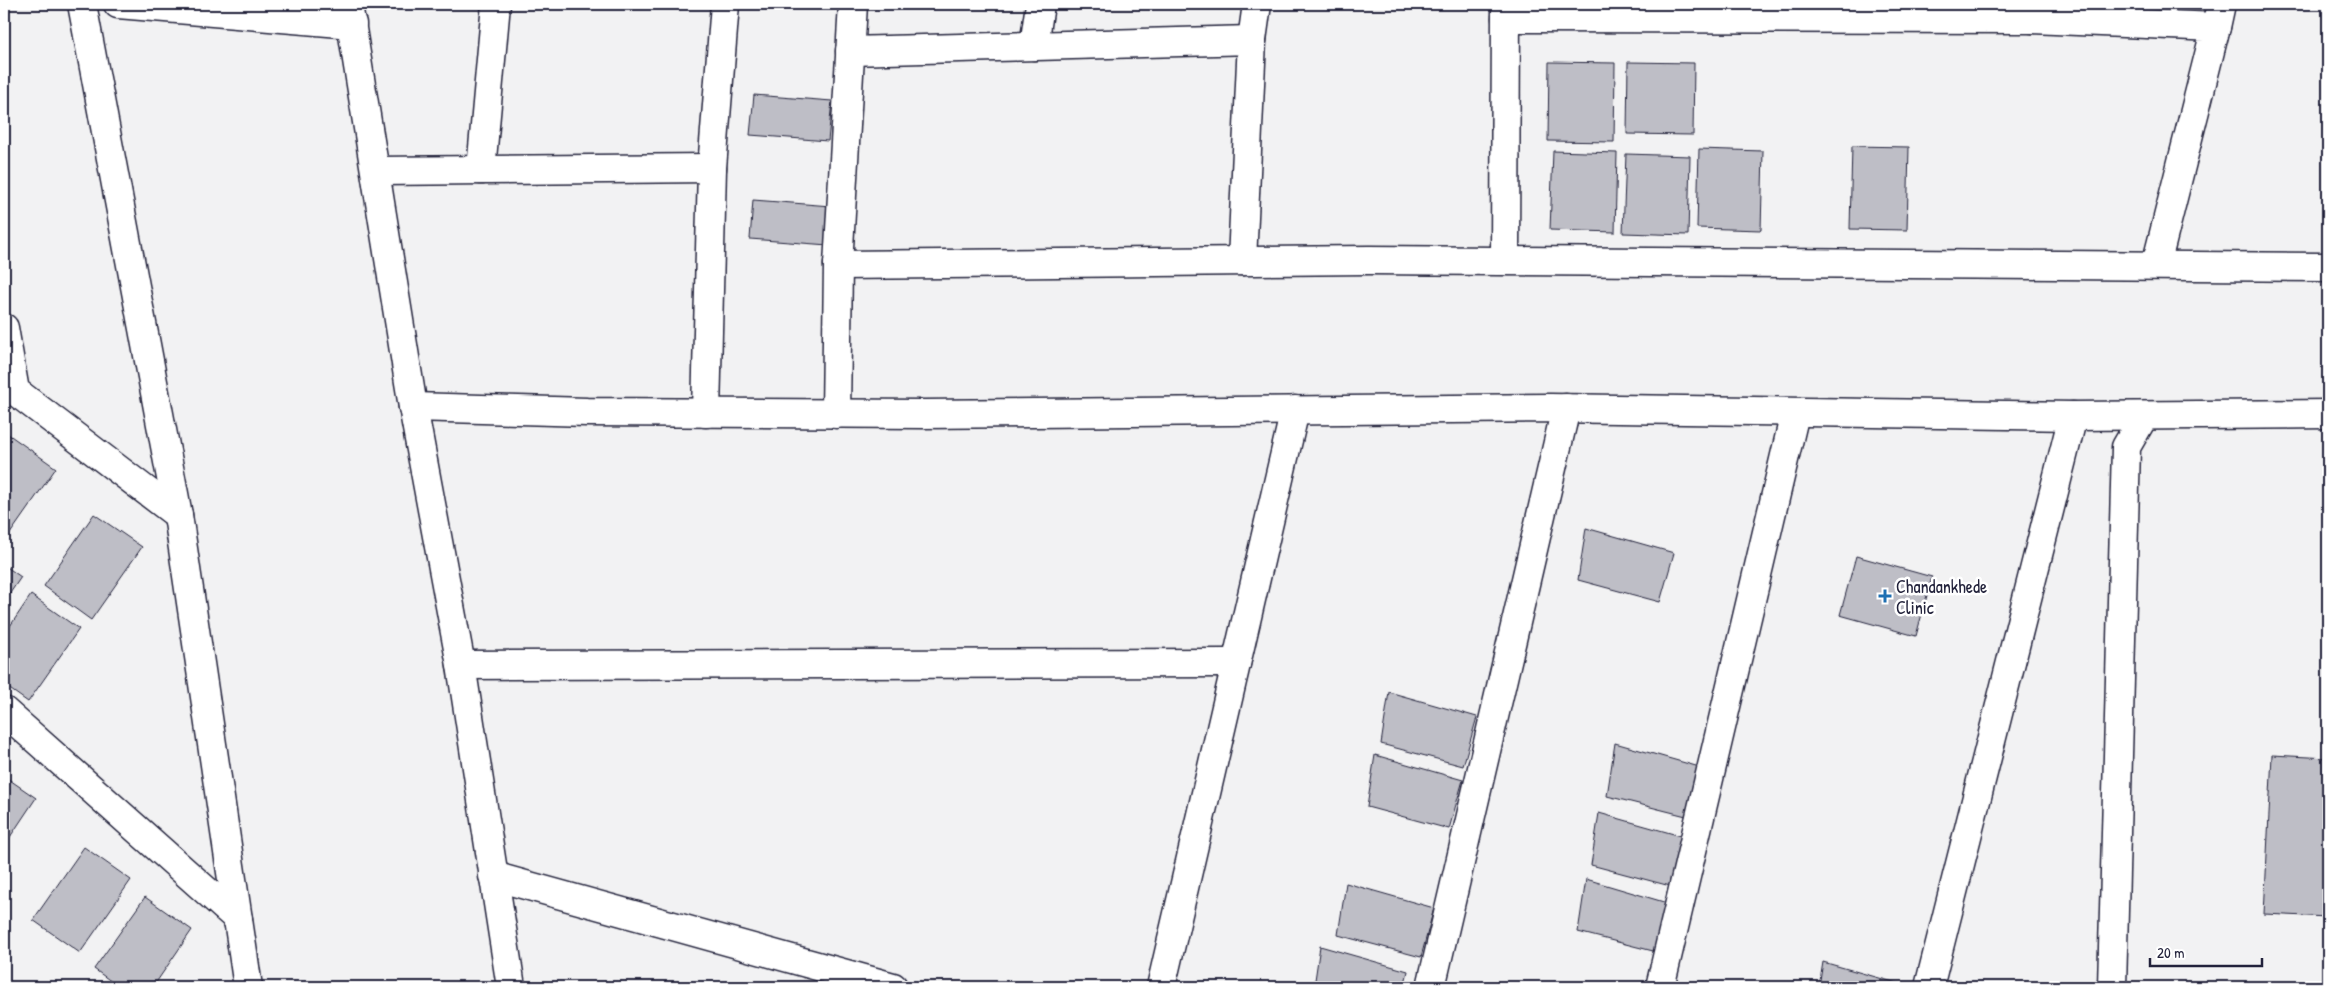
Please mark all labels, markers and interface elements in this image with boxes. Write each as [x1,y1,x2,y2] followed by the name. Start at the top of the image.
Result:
[1896,574,1987,620] place label: Chandankhede Clinic
[1878,589,1892,603] marker: Chandankhede Clinic
[2150,936,2262,968] scale bar
[2157,942,2184,963] text: 20 m

